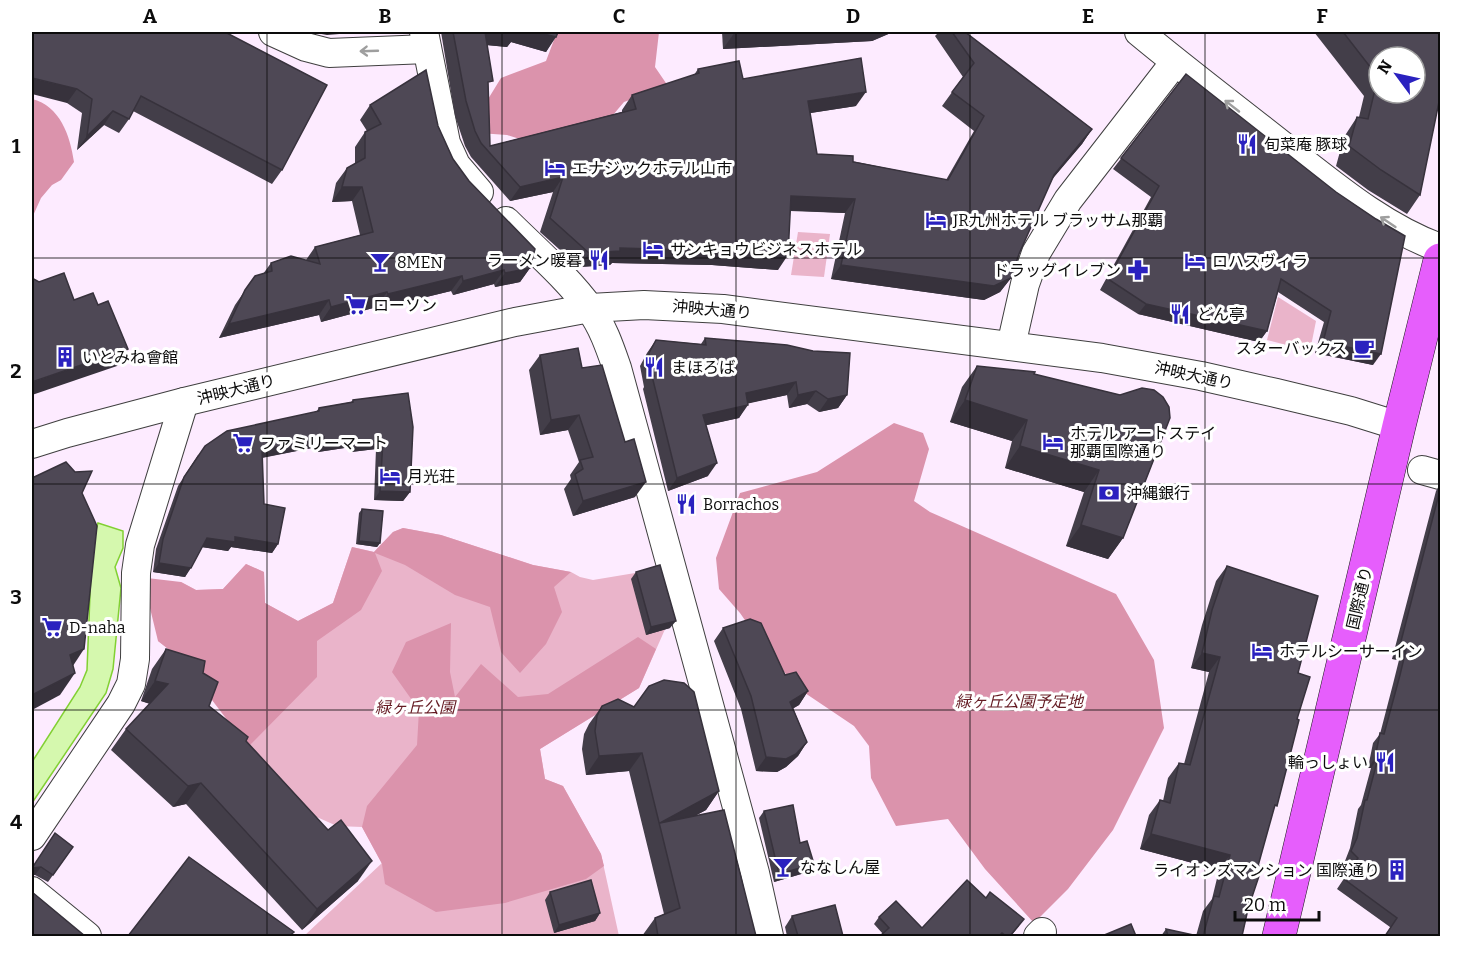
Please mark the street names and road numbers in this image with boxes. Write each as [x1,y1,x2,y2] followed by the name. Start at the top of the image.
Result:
[671,297,753,322] street label: 沖映大通り
[1153,358,1235,393] street label: 沖映大通り
[195,371,277,408] street label: 沖映大通り
[1343,565,1376,631] street label: 国際通り

